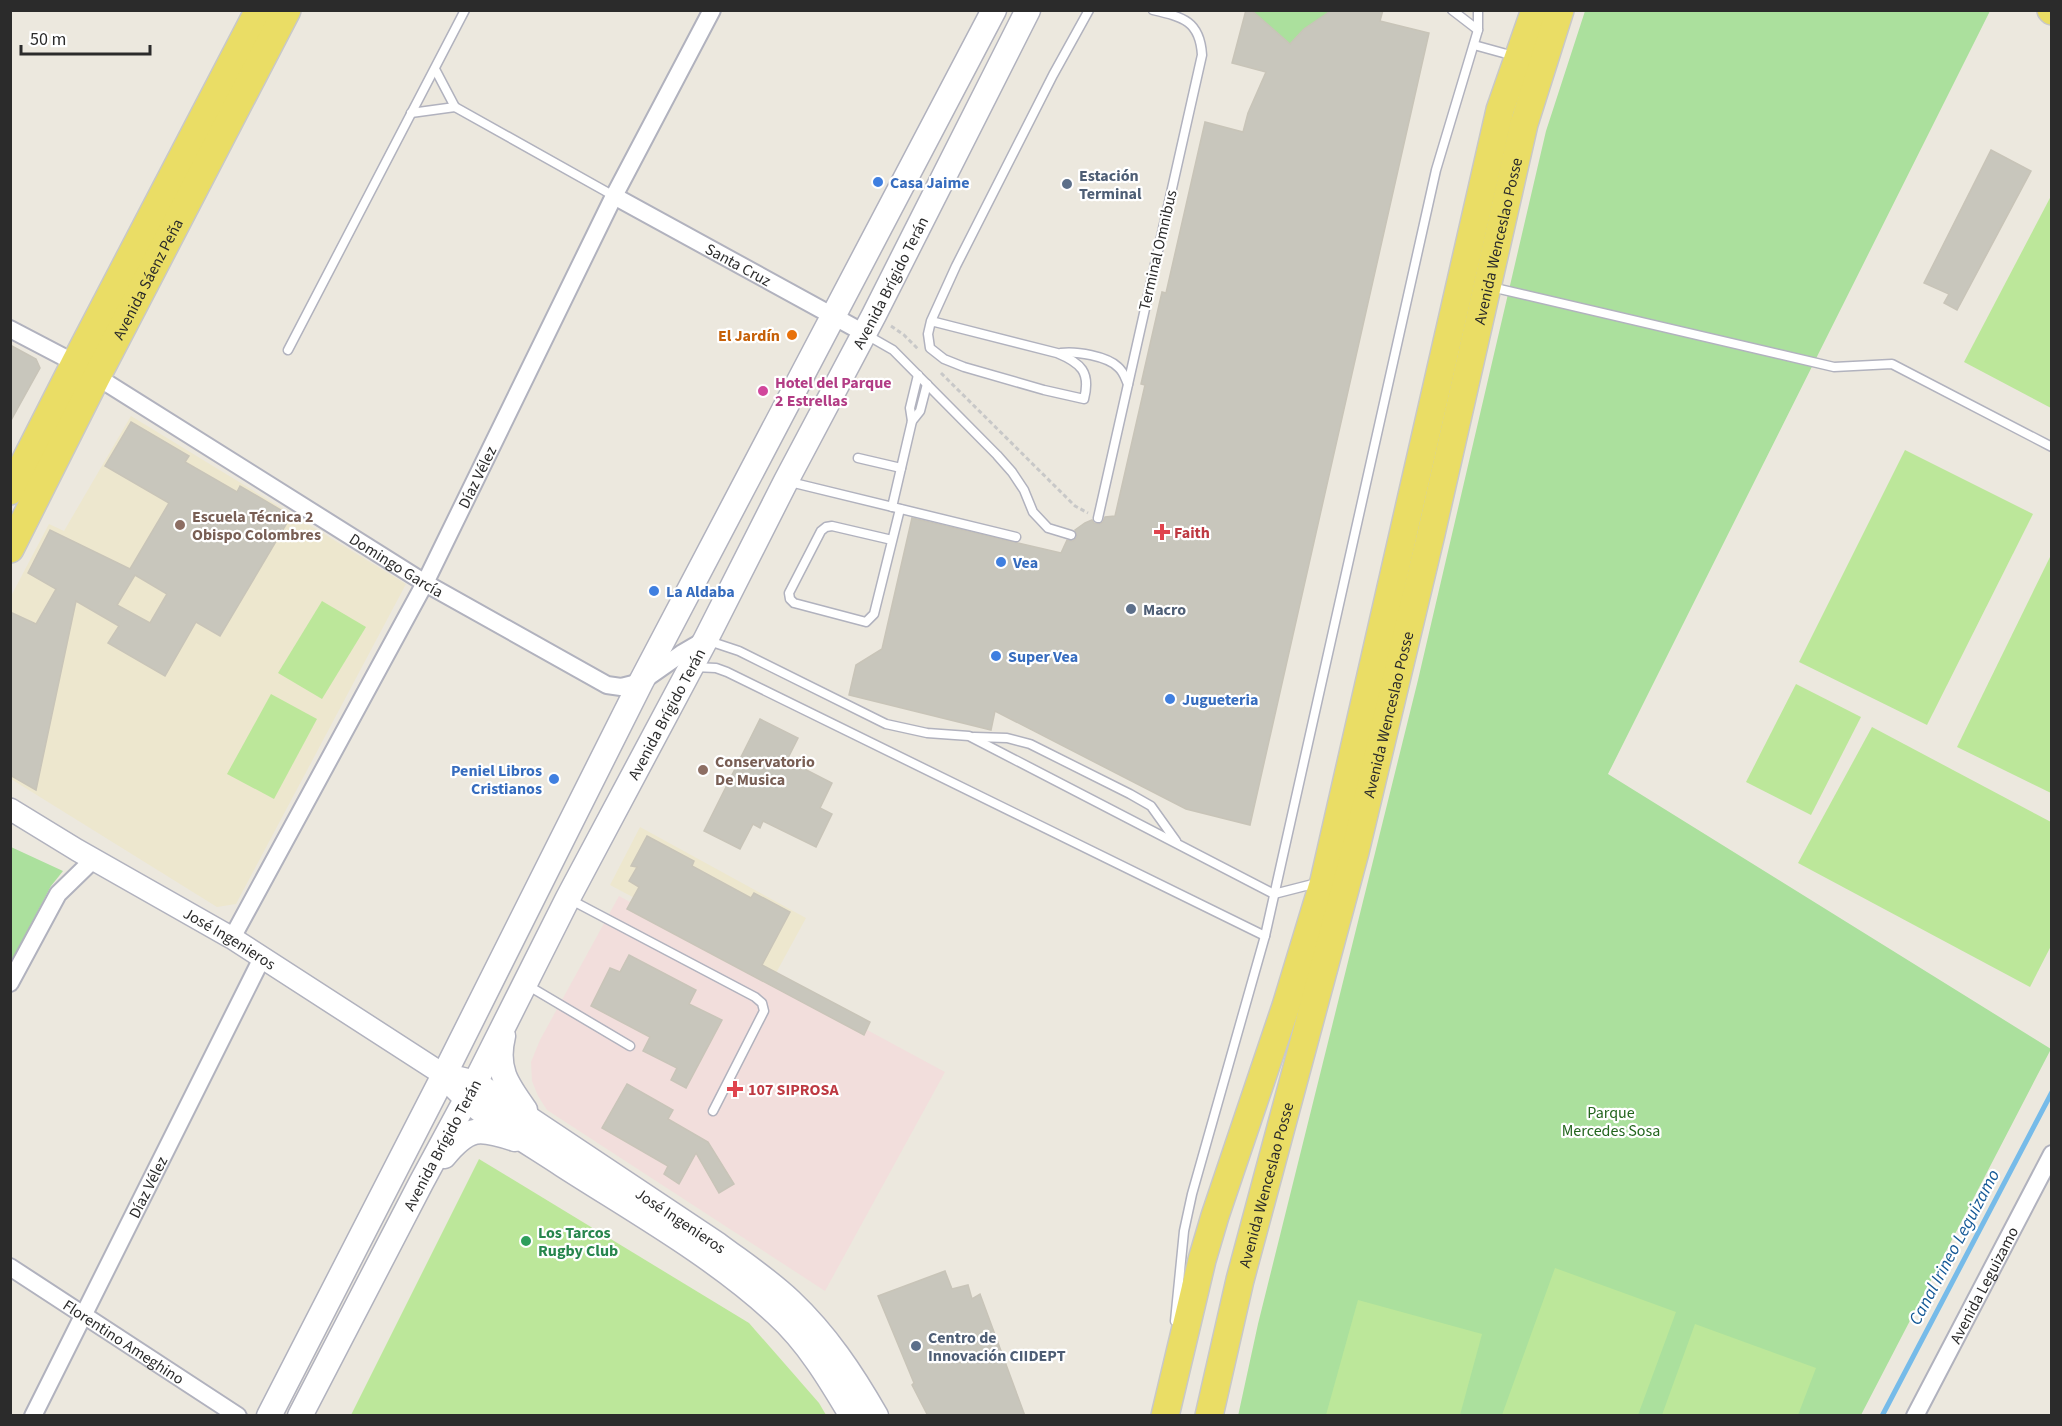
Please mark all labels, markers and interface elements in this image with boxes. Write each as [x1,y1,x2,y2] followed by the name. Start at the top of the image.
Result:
[21,18,150,56] scale bar
[30,27,66,52] text: 50 m
[1469,156,1528,327] street label: Avenida Wenceslao Posse
[1079,165,1142,205] place label: Estación Terminal
[890,172,969,194] place label: Casa Jaime
[871,175,885,189] marker: Casa Jaime
[1060,177,1074,191] marker: Estación Terminal
[1133,187,1183,313] street label: Terminal Omnibus
[848,213,934,353] street label: Avenida Brígido Terán
[108,215,189,344] street label: Avenida Sáenz Peña
[701,238,775,292] street label: Santa Cruz
[718,325,780,347] place label: El Jardín
[785,328,799,342] marker: El Jardín
[775,372,892,412] place label: Hotel del Parque 2 Estrellas
[756,384,770,398] marker: Hotel del Parque 2 Estrellas
[453,443,502,512] street label: Díaz Vélez
[192,506,321,546] place label: Escuela Técnica 2 Obispo Colombres
[173,518,187,532] marker: Escuela Técnica 2 Obispo Colombres
[1174,522,1210,544] place label: Faith
[1155,525,1169,539] marker: Faith
[345,528,447,603] street label: Domingo García
[1012,552,1038,574] place label: Vea
[994,555,1008,569] marker: Vea
[666,581,735,603] place label: La Aldaba
[647,584,661,598] marker: La Aldaba
[1143,599,1186,621] place label: Macro
[1124,602,1138,616] marker: Macro
[1358,629,1419,800] street label: Avenida Wenceslao Posse
[623,645,711,784] street label: Avenida Brígido Terán
[1008,646,1078,668] place label: Super Vea
[989,649,1003,663] marker: Super Vea
[1182,689,1258,711] place label: Jugueteria
[1163,692,1177,706] marker: Jugueteria
[715,751,815,791] place label: Conservatorio De Musica
[451,760,542,800] place label: Peniel Libros Cristianos
[696,763,710,777] marker: Conservatorio De Musica
[547,772,561,786] marker: Peniel Libros Cristianos
[179,903,280,976] street label: José Ingenieros
[399,1076,487,1215] street label: Avenida Brígido Terán
[748,1079,839,1101] place label: 107 SIPROSA
[726,1080,744,1098] marker: 107 SIPROSA
[1234,1100,1299,1270] street label: Avenida Wenceslao Posse
[1562,1102,1660,1142] park label: Parque Mercedes Sosa
[124,1153,173,1222] street label: Díaz Vélez
[1903,1165,2006,1329] water label: Canal Irineo Leguizamo
[631,1183,730,1259] street label: José Ingenieros
[538,1222,618,1262] place label: Los Tarcos Rugby Club
[1945,1223,2024,1348] street label: Avenida Leguizamo
[519,1234,533,1248] marker: Los Tarcos Rugby Club
[58,1295,188,1390] street label: Florentino Ameghino
[928,1327,1066,1367] place label: Centro de Innovación CIIDEPT
[909,1339,923,1353] marker: Centro de Innovación CIIDEPT

